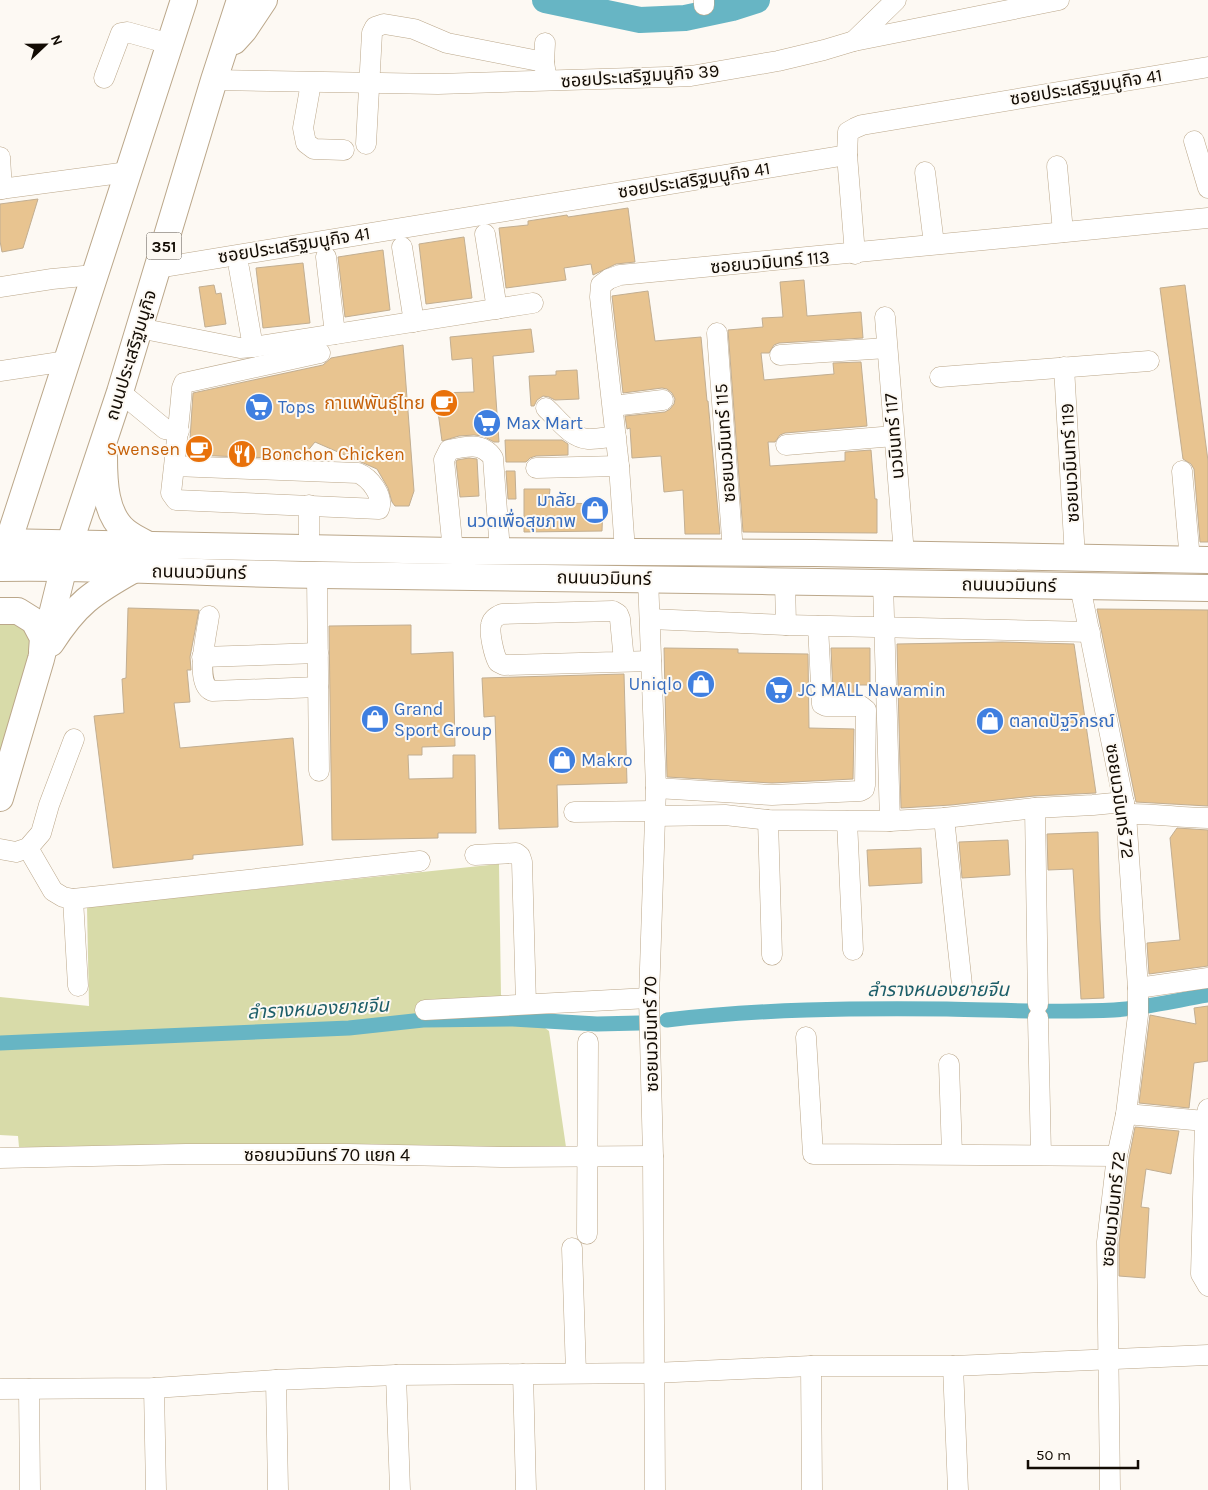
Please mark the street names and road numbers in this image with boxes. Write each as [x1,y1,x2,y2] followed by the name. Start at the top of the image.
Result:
[560,59,720,94] street label: ซอยประเสริฐมนูกิจ 39
[1008,64,1164,111] street label: ซอยประเสริฐมนูกิจ 41
[616,157,772,204] street label: ซอยประเสริฐมนูกิจ 41
[216,222,372,269] street label: ซอยประเสริฐมนูกิจ 41
[146,232,182,260] road number: 351
[709,246,831,278] street label: ซอยนวมินทร์ 113
[101,287,162,423] street label: ถนนประเสริฐมนูกิจ
[710,383,740,503] street label: ซอยนวมินทร์ 115
[879,391,909,480] street label: นวมินทร์ 117
[1056,403,1084,523] street label: ซอยนวมินทร์ 119
[151,560,247,584] street label: ถนนนวมินทร์
[556,566,652,590] street label: ถนนนวมินทร์
[961,573,1057,597] street label: ถนนนวมินทร์
[1101,742,1139,860] street label: ซอยนวมินทร์ 72
[639,976,663,1092] street label: ซอยนวมินทร์ 70
[244,1144,410,1166] street label: ซอยนวมินทร์ 70 แยก 4
[1096,1150,1130,1268] street label: ซอยนวมินทร์ 72

